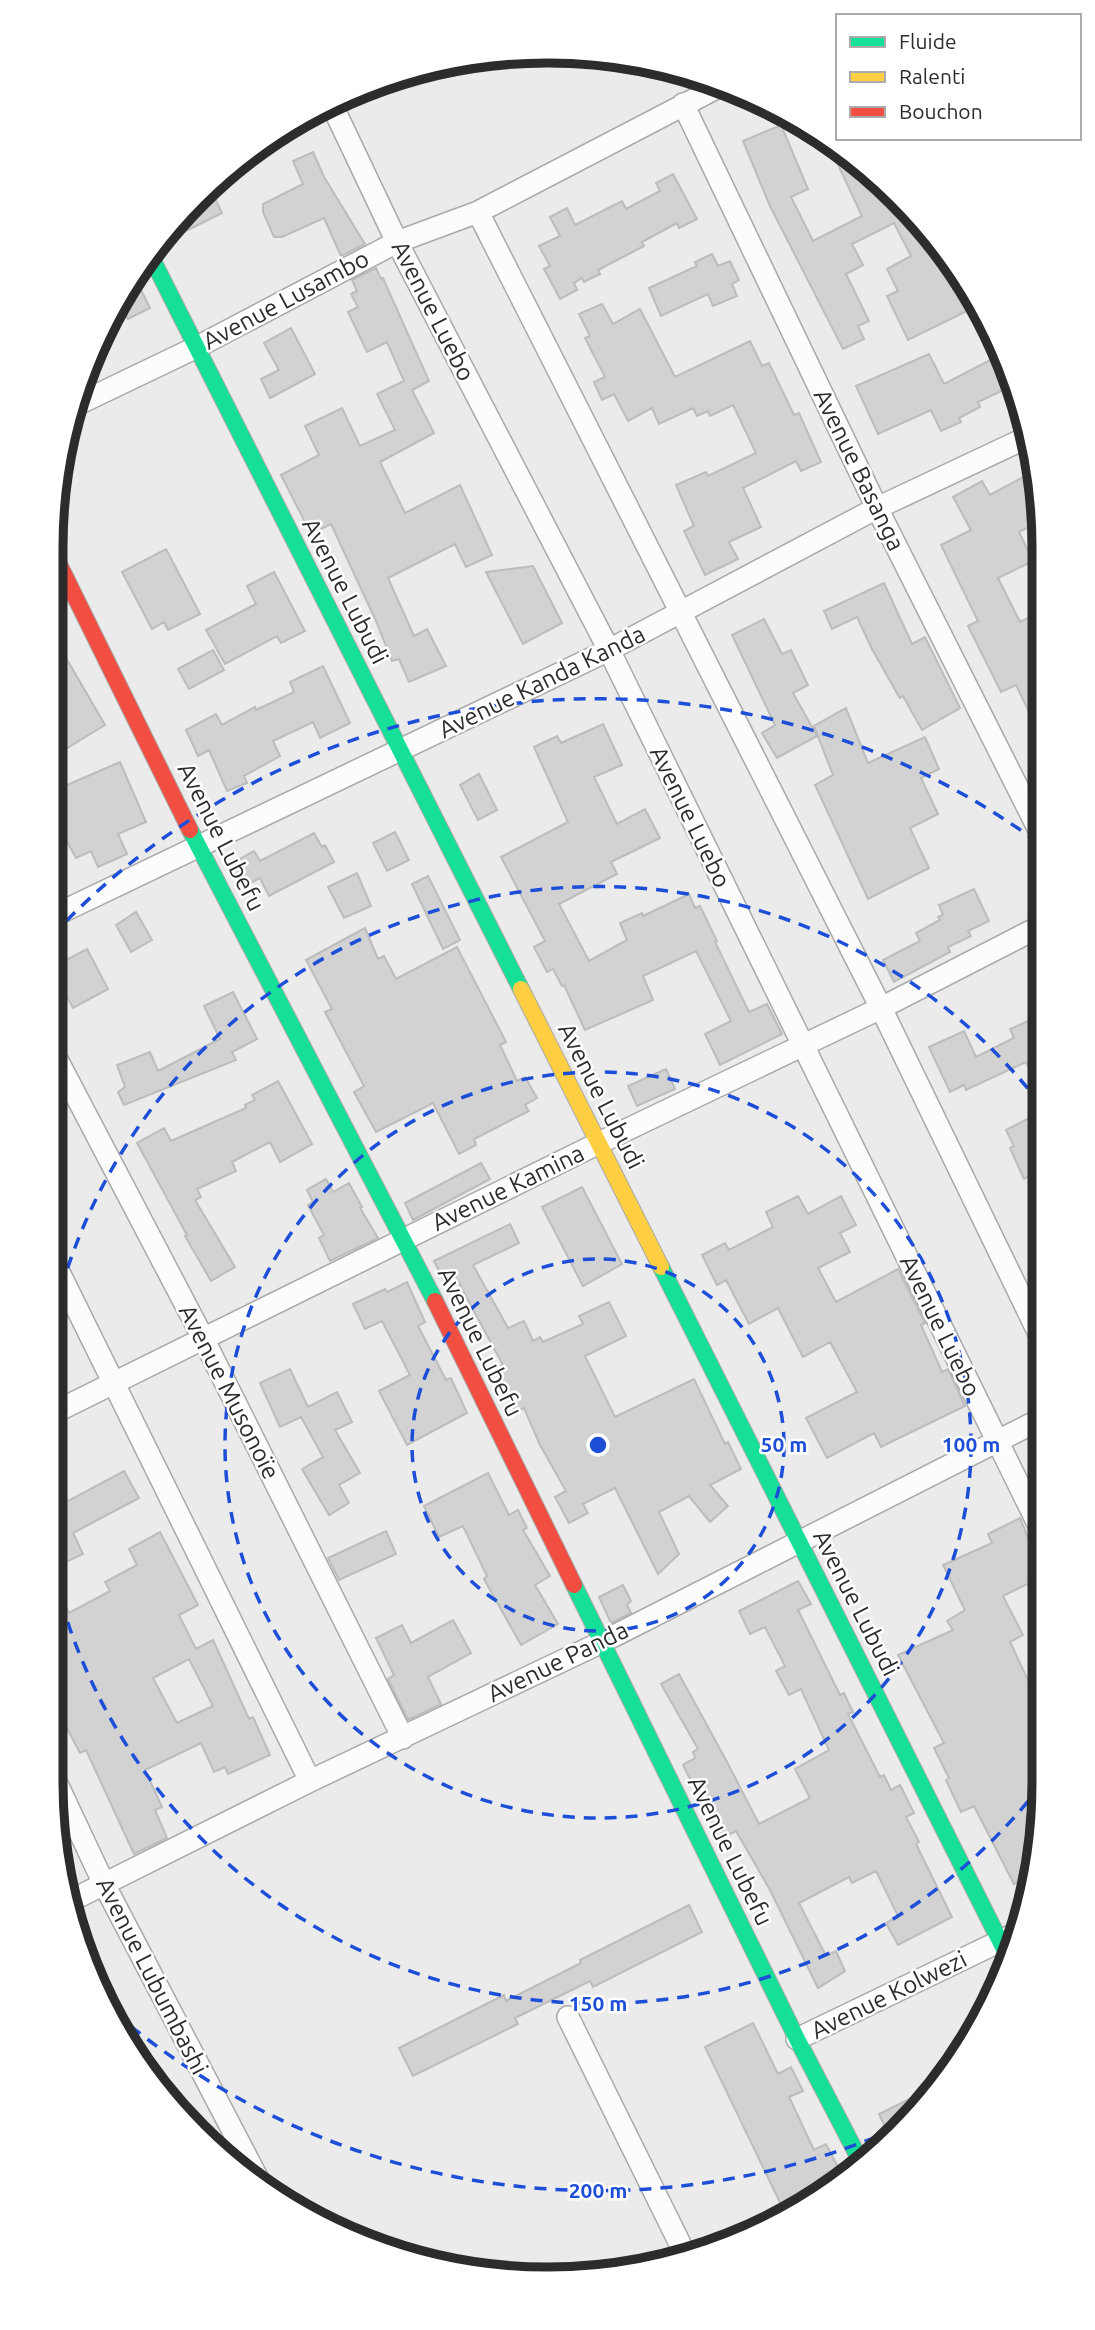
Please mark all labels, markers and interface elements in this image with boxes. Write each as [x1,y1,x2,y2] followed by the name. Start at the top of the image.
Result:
[836,14,1081,140] legend
[899,29,957,53] text: Fluide
[899,64,965,88] text: Ralenti
[899,99,983,123] text: Bouchon
[387,236,480,385] street label: Avenue Luebo
[198,244,373,355] street label: Avenue Lusambo
[809,385,910,555] street label: Avenue Basanga
[297,513,394,668] street label: Avenue Lubudi
[434,620,649,743] street label: Avenue Kanda Kanda
[645,742,736,892] street label: Avenue Luebo
[173,758,270,915] street label: Avenue Lubefu
[553,1018,650,1173] street label: Avenue Lubudi
[427,1139,588,1236] street label: Avenue Kamina
[895,1251,986,1401] street label: Avenue Luebo
[433,1263,528,1421] street label: Avenue Lubefu
[174,1300,285,1484] street label: Avenue Musonoïe
[761,1432,807,1456] text: 50 m
[942,1432,1000,1456] text: 100 m
[586,1433,610,1457] centre of rings
[808,1525,905,1680] street label: Avenue Lubudi
[483,1616,632,1707] street label: Avenue Panda
[683,1772,778,1930] street label: Avenue Lubefu
[91,1873,214,2079] street label: Avenue Lubumbashi
[807,1945,971,2044] street label: Avenue Kolwezi
[569,1991,627,2015] text: 150 m
[569,2178,627,2202] text: 200 m

